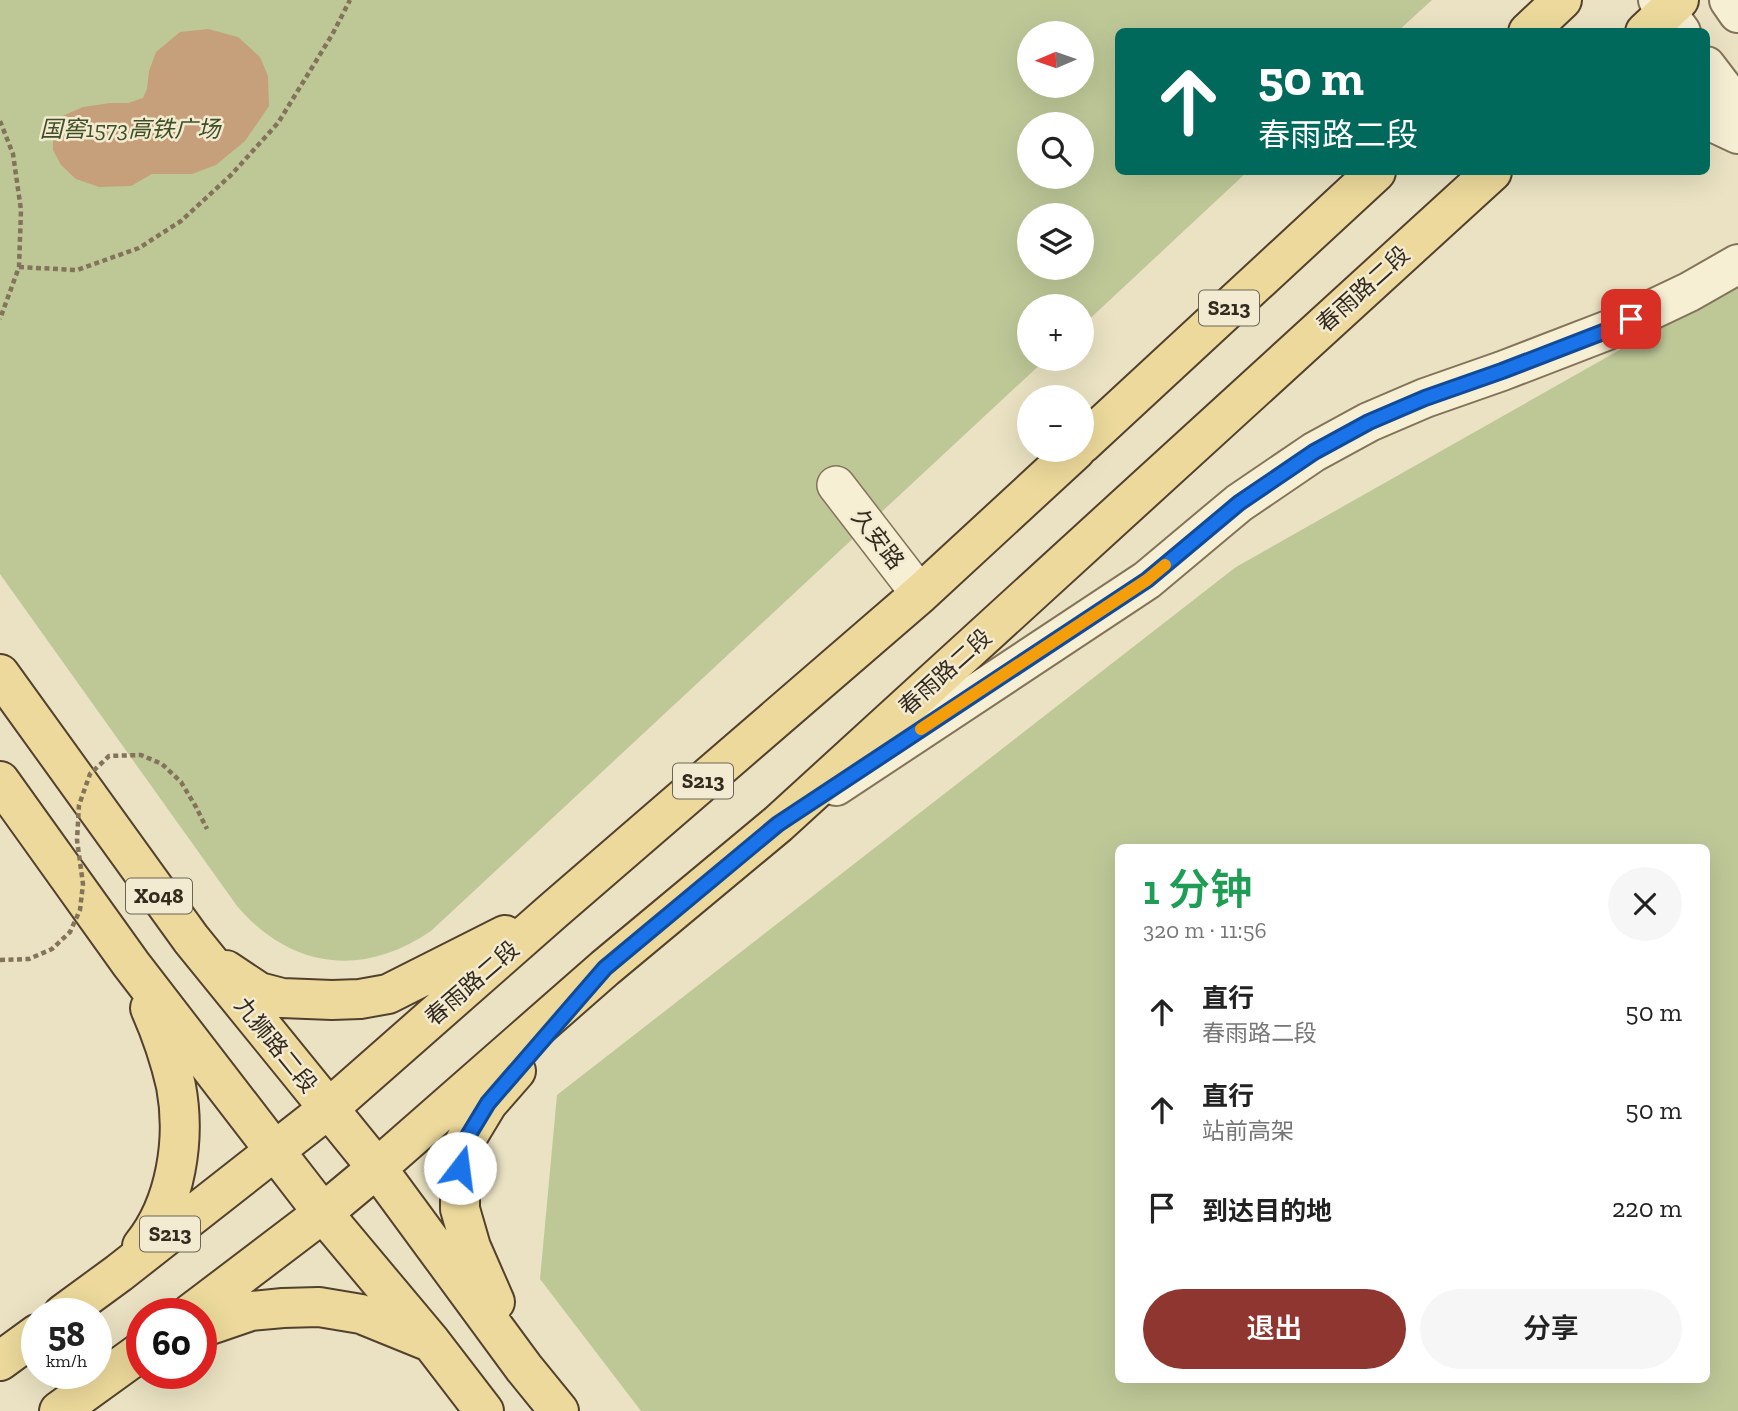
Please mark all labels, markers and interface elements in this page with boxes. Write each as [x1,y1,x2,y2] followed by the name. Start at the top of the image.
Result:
[1017,21,1094,98] north arrow
[1017,21,1094,462] map controls
[1258,49,1364,108] text: 50 m
[1143,56,1234,147] icon: ahead
[1017,112,1094,189] button: search
[40,115,222,143] park label: 国窖1573高铁广场
[1258,116,1418,154] text: 春雨路二段
[1017,203,1094,280] button: layers
[1311,240,1415,338] street label: 春雨路二段
[1601,289,1661,349] pin
[1199,290,1259,326] road number: S213
[1017,294,1094,371] button: +
[1612,300,1650,338] icon: arrive
[1017,385,1094,462] button: −
[846,503,910,575] street label: 久安路
[893,623,997,721] street label: 春雨路二段
[673,764,733,798] road number: S213
[1143,864,1252,915] text: 1 分钟
[1608,867,1682,941] button: close
[126,878,192,914] road number: X048
[1143,916,1267,944] text: 320 m · 11:56
[419,935,525,1031] street label: 春雨路二段
[1202,982,1254,1014] text: 直行
[229,992,323,1098] street label: 九狮路二段
[1143,993,1181,1031] icon: ahead
[1625,996,1682,1028] text: 50 m
[1202,1019,1317,1047] text: 春雨路二段
[1202,1080,1254,1112] text: 直行
[1143,1091,1181,1129] icon: ahead
[1625,1094,1682,1126] text: 50 m
[1202,1117,1294,1145] text: 站前高架
[423,1131,497,1205] position arrow
[1143,1189,1181,1227] icon: arrive
[1612,1192,1682,1224] text: 220 m
[1202,1195,1332,1227] text: 到达目的地
[140,1216,200,1252] road number: S213
[1143,1289,1406,1369] button: 退出
[1420,1289,1682,1369] button: 分享
[126,1298,217,1389] speed limit sign: 60
[48,1313,85,1355] text: 58
[46,1350,87,1372] text: km/h

